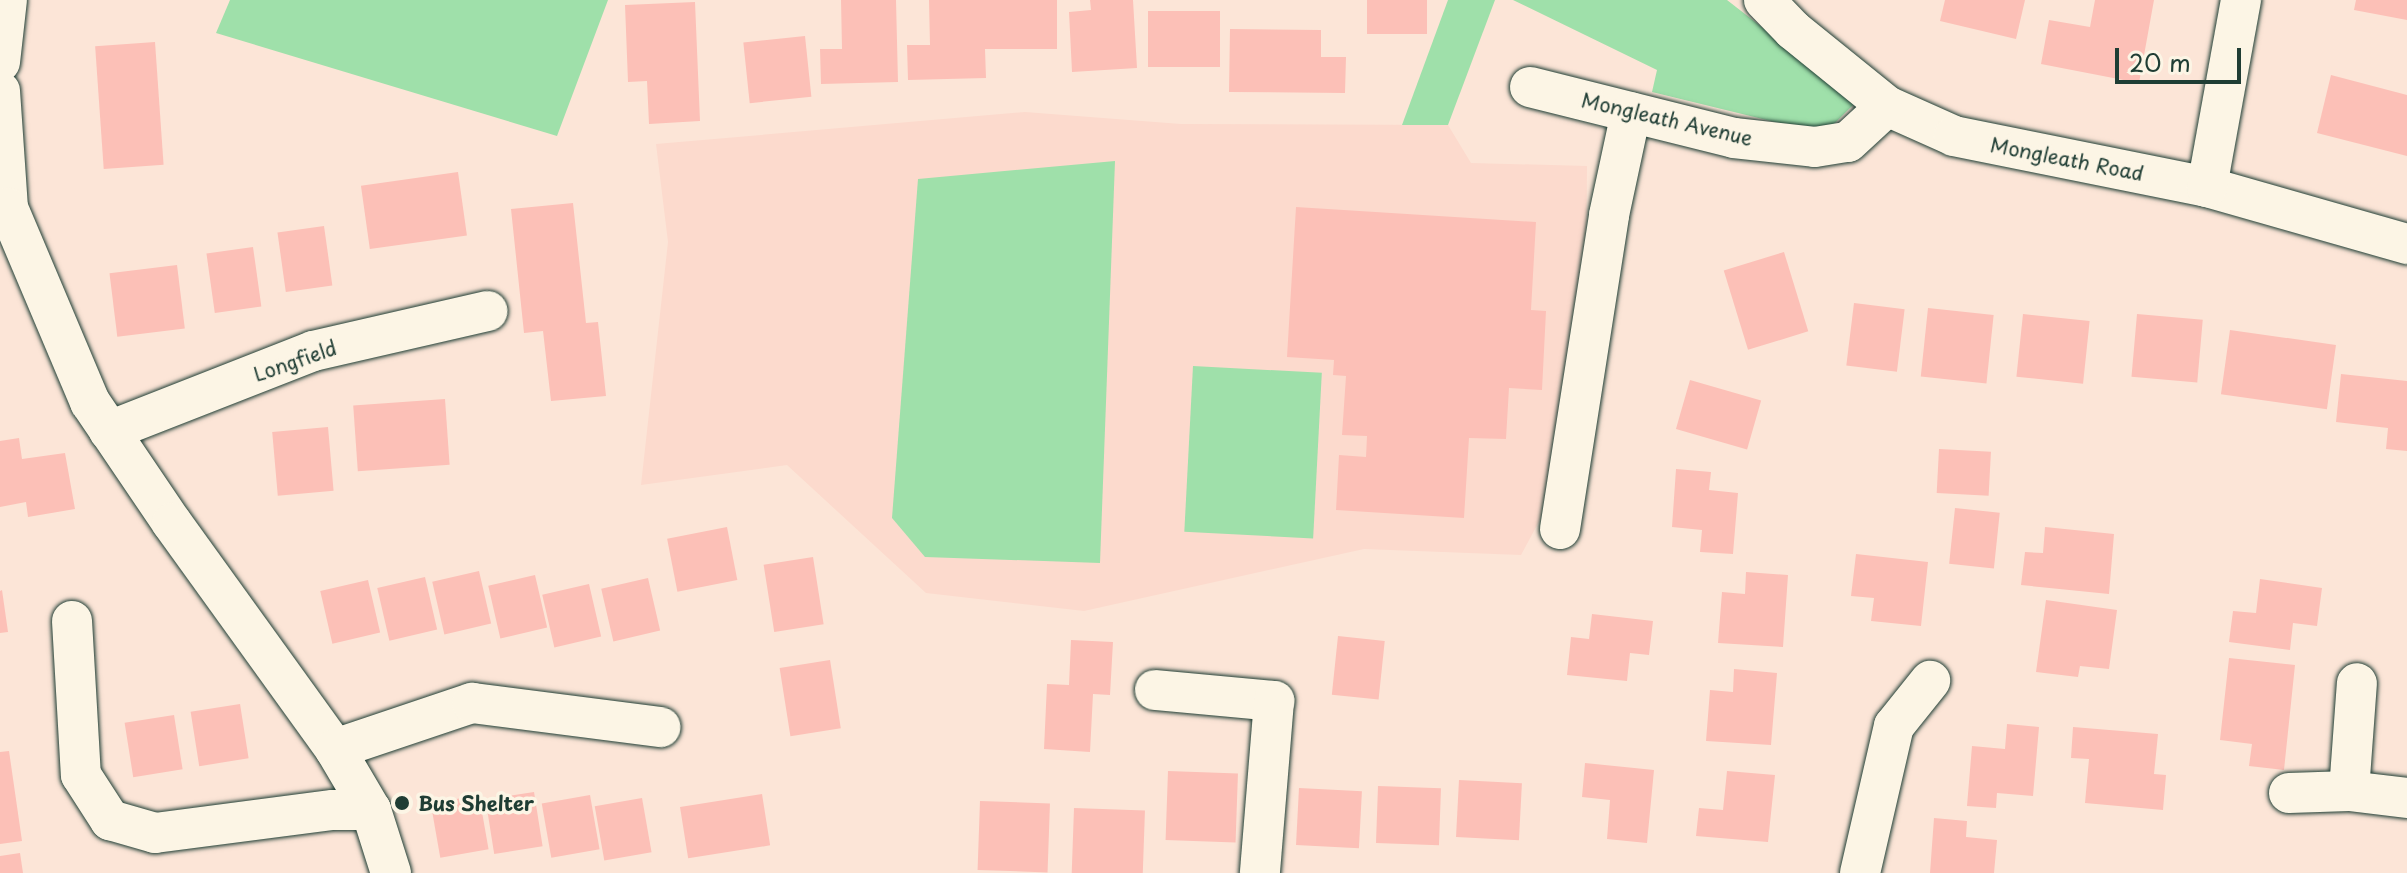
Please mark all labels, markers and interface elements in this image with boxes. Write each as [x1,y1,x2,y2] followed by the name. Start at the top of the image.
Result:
[2119,32,2245,82] scale bar
[2129,44,2191,80] text: 20 m
[1578,87,1756,151] street label: Mongleath Avenue
[1988,132,2146,186] street label: Mongleath Road
[250,336,340,386] street label: Longfield
[418,791,533,815] place label: Bus Shelter
[393,794,411,812] marker: Bus Shelter

